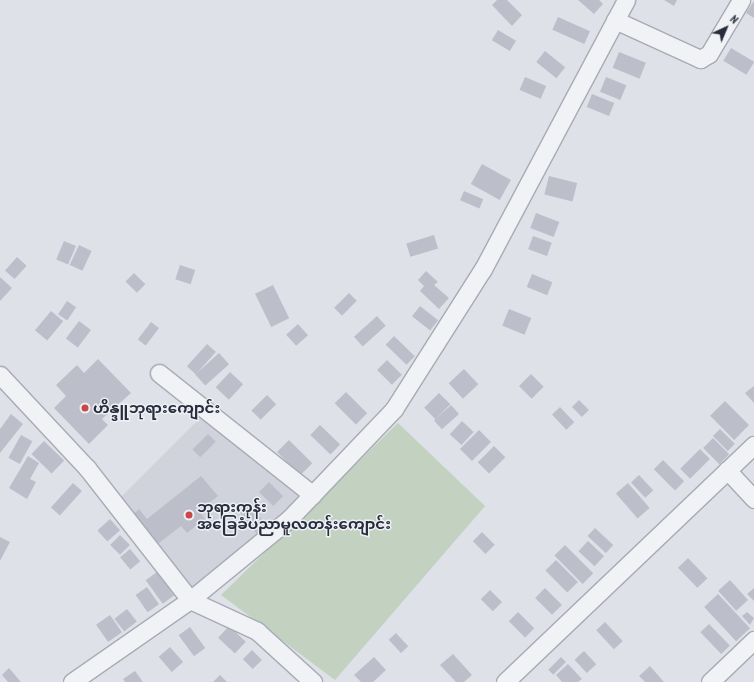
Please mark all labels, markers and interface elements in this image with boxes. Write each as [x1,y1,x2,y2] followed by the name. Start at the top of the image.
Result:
[706,8,746,48] north arrow
[727,12,741,26] text: N
[93,399,220,417] place label: ဟိန္ဒူဘုရားကျောင်း
[80,403,90,413] marker: ဟိန္ဒူဘုရားကျောင်း
[197,497,391,532] place label: ဘုရားကုန်း အခြေခံပညာမူလတန်းကျောင်း
[184,510,194,520] marker: ဘုရားကုန်း အခြေခံပညာမူလတန်းကျောင်း

